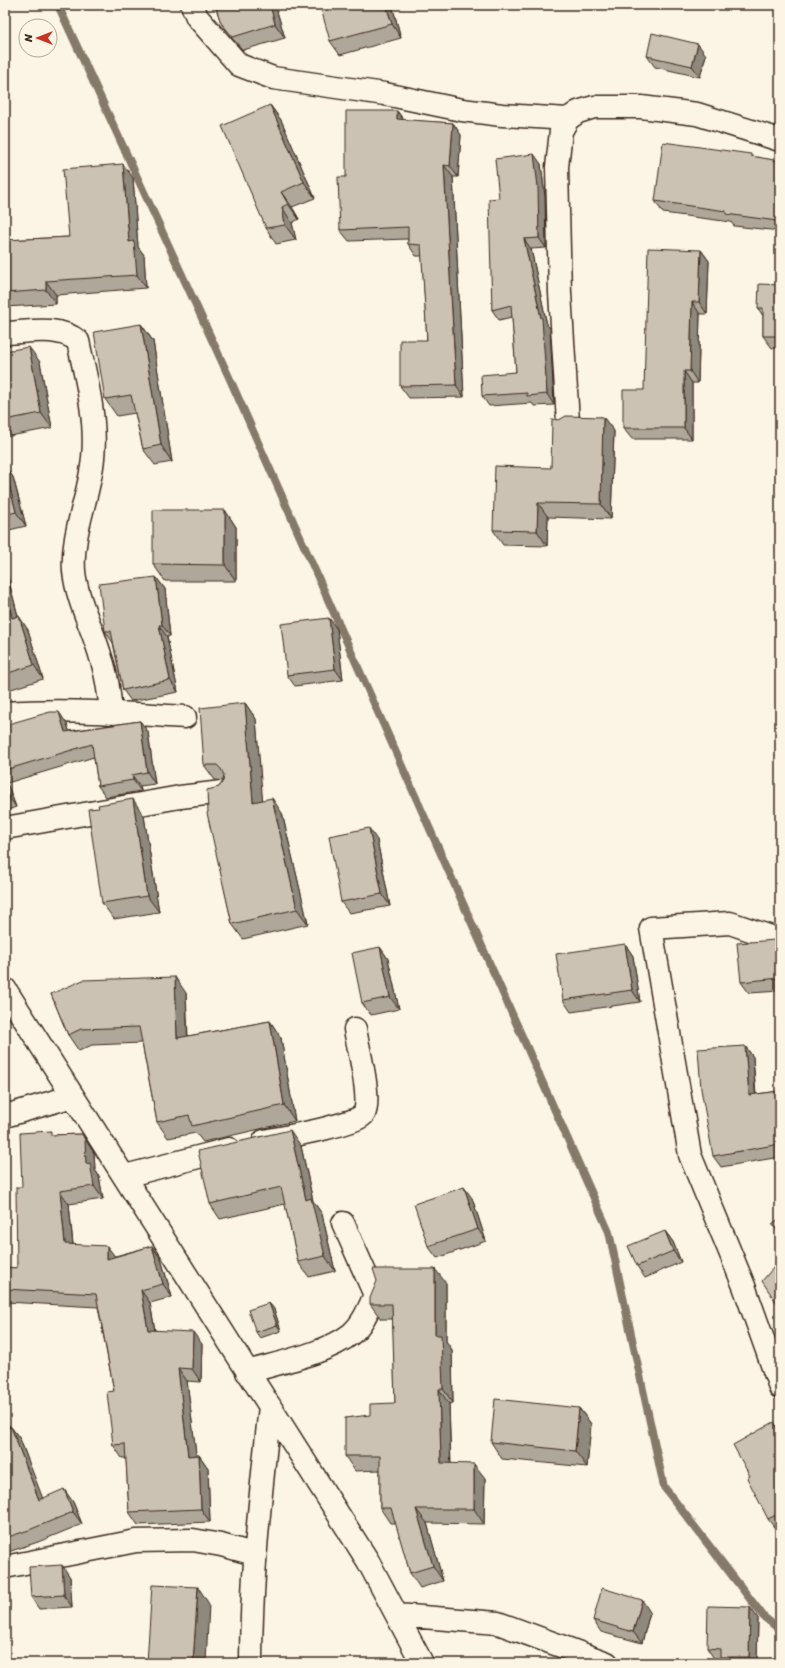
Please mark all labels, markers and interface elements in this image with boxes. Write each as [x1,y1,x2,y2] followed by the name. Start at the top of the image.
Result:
[18,18,58,58] north arrow
[19,34,38,43] text: N

